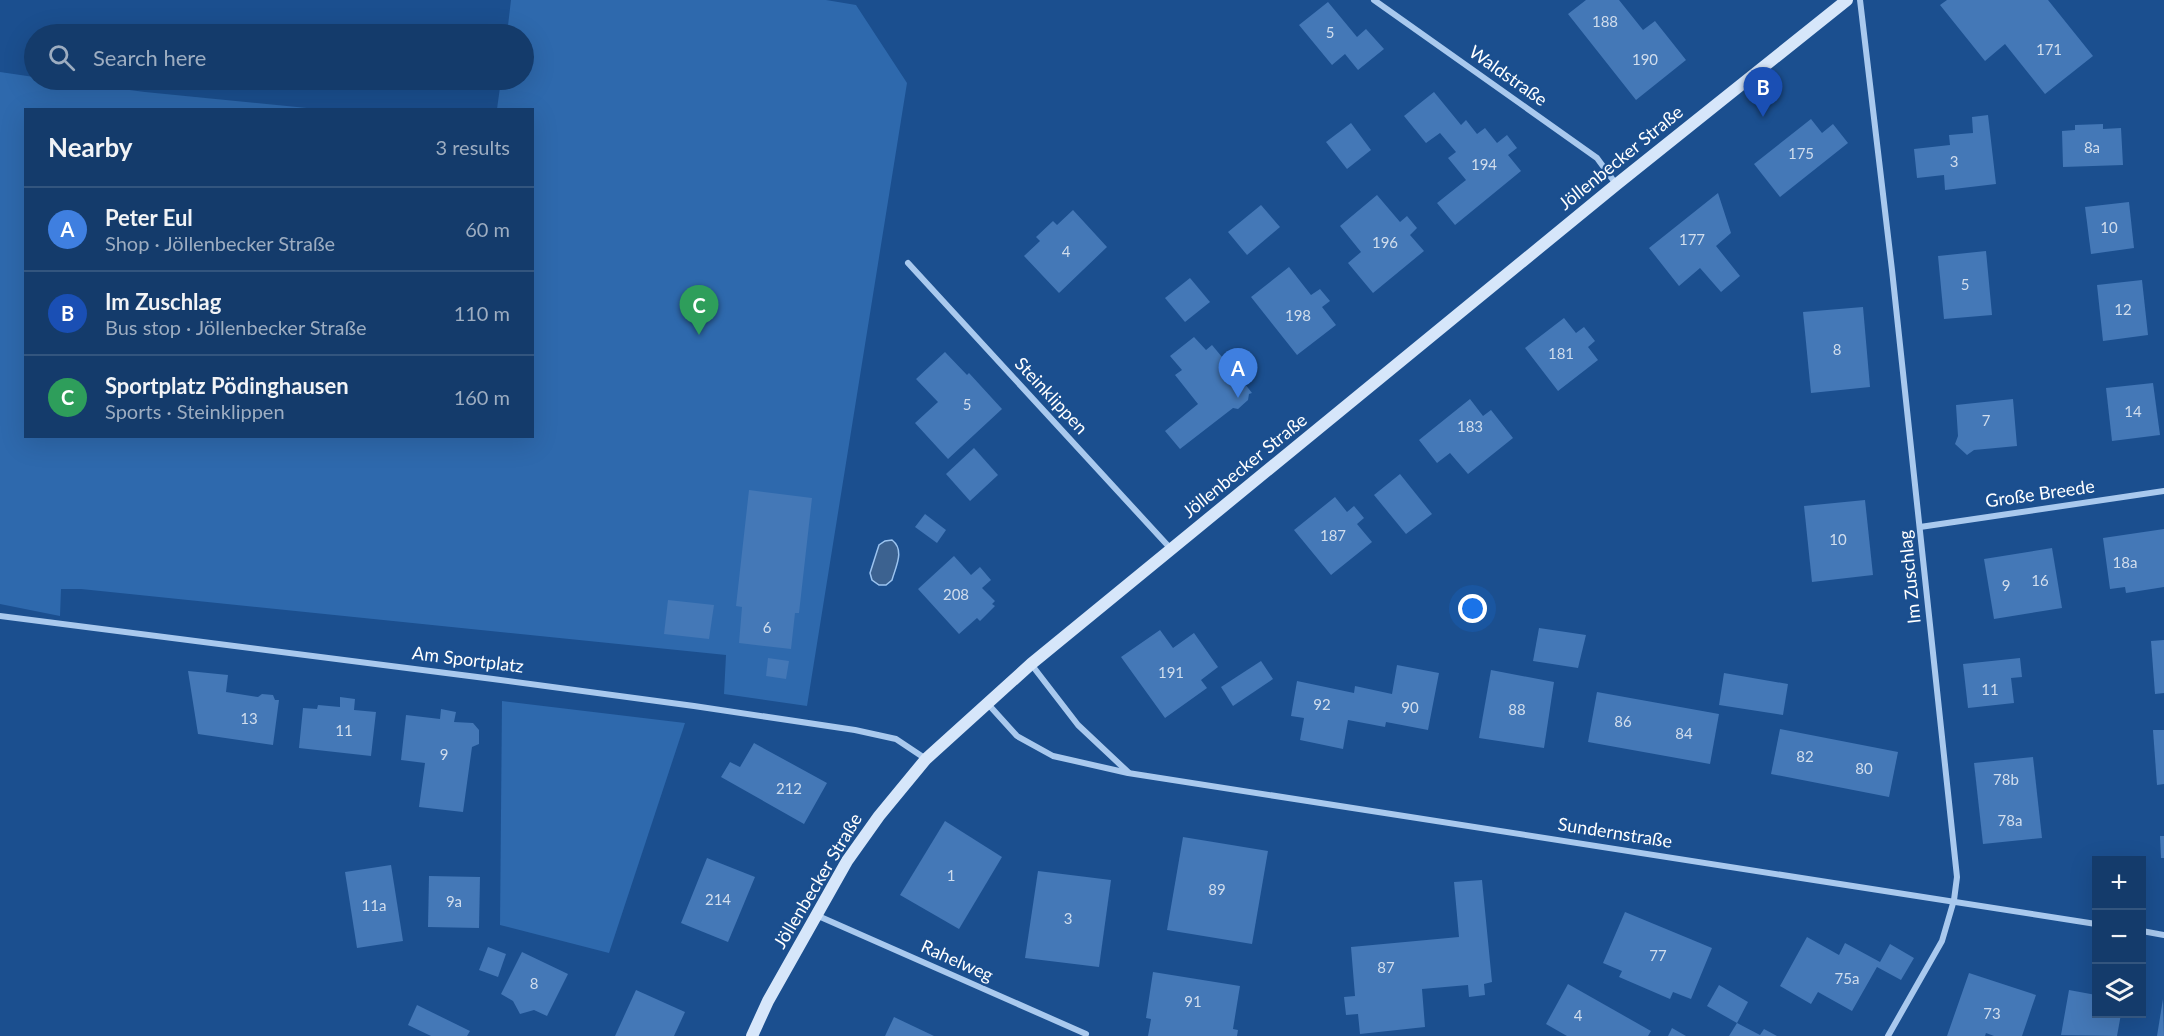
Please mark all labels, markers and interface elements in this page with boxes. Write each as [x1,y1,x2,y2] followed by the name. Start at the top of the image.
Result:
[1592,12,1618,30] house number: 188
[1326,23,1334,41] house number: 5
[24,24,534,90] search box
[1465,40,1552,110] street label: Waldstraße
[2036,40,2062,58] house number: 171
[45,41,78,74] icon: search
[93,44,206,71] text: Search here
[1632,50,1658,68] house number: 190
[1744,68,1782,117] pin: B
[1554,100,1687,214] street label: Jöllenbecker Straße
[48,131,133,163] text: Nearby
[435,135,510,159] text: 3 results
[2084,138,2100,156] house number: 8a
[1788,144,1814,162] house number: 175
[1950,152,1958,170] house number: 3
[1471,155,1497,173] house number: 194
[105,204,193,231] text: Peter Eul
[61,217,74,241] text: A
[465,217,510,241] text: 60 m
[2100,218,2118,236] house number: 10
[1679,230,1705,248] house number: 177
[105,231,335,255] text: Shop · Jöllenbecker Straße
[1372,233,1398,251] house number: 196
[1062,242,1071,260] house number: 4
[1961,275,1969,293] house number: 5
[680,286,718,335] pin: C
[105,288,221,315] text: Im Zuschlag
[2114,300,2132,318] house number: 12
[61,301,74,325] text: B
[454,301,510,325] text: 110 m
[1285,306,1311,324] house number: 198
[105,315,367,339] text: Bus stop · Jöllenbecker Straße
[1833,340,1841,358] house number: 8
[1548,344,1574,362] house number: 181
[1218,348,1258,398] pin: A
[1011,352,1093,438] street label: Steinklippen
[105,372,349,399] text: Sportplatz Pödinghausen
[61,385,74,409] text: C
[454,385,510,409] text: 160 m
[963,395,971,413] house number: 5
[105,399,285,423] text: Sports · Steinklippen
[2124,402,2142,420] house number: 14
[1178,408,1311,522] street label: Jöllenbecker Straße
[1982,411,1991,429] house number: 7
[1457,417,1483,435] house number: 183
[1984,474,2096,512] street label: Große Breede
[1320,526,1346,544] house number: 187
[1893,529,1925,625] street label: Im Zuschlag
[1829,530,1847,548] house number: 10
[2113,553,2137,571] house number: 18a
[2031,571,2049,589] house number: 16
[2002,576,2010,594] house number: 9
[943,585,969,603] house number: 208
[1458,594,1487,623] your location
[763,618,772,636] house number: 6
[411,641,525,677] street label: Am Sportplatz
[1158,663,1184,681] house number: 191
[1981,680,1999,698] house number: 11
[1313,695,1331,713] house number: 92
[1401,698,1419,716] house number: 90
[1508,700,1526,718] house number: 88
[240,709,258,727] house number: 13
[1614,712,1632,730] house number: 86
[335,721,353,739] house number: 11
[1675,724,1693,742] house number: 84
[440,745,448,763] house number: 9
[1796,747,1814,765] house number: 82
[1855,759,1873,777] house number: 80
[1993,770,2019,788] house number: 78b
[776,779,802,797] house number: 212
[768,809,866,952] street label: Jöllenbecker Straße
[1998,811,2022,829] house number: 78a
[1556,812,1674,852] street label: Sundernstraße
[2092,856,2146,1018] map controls
[2092,856,2146,910] button: +
[947,866,955,884] house number: 1
[1208,880,1226,898] house number: 89
[705,890,731,908] house number: 214
[446,892,462,910] house number: 9a
[362,896,386,914] house number: 11a
[1064,909,1072,927] house number: 3
[2092,910,2146,964] button: −
[918,934,997,986] street label: Rahelweg
[1649,946,1667,964] house number: 77
[1377,958,1395,976] house number: 87
[2092,964,2146,1018] button: layers
[1835,969,1859,987] house number: 75a
[530,974,538,992] house number: 8
[1184,992,1202,1010] house number: 91
[1983,1004,2001,1022] house number: 73
[1574,1006,1583,1024] house number: 4

